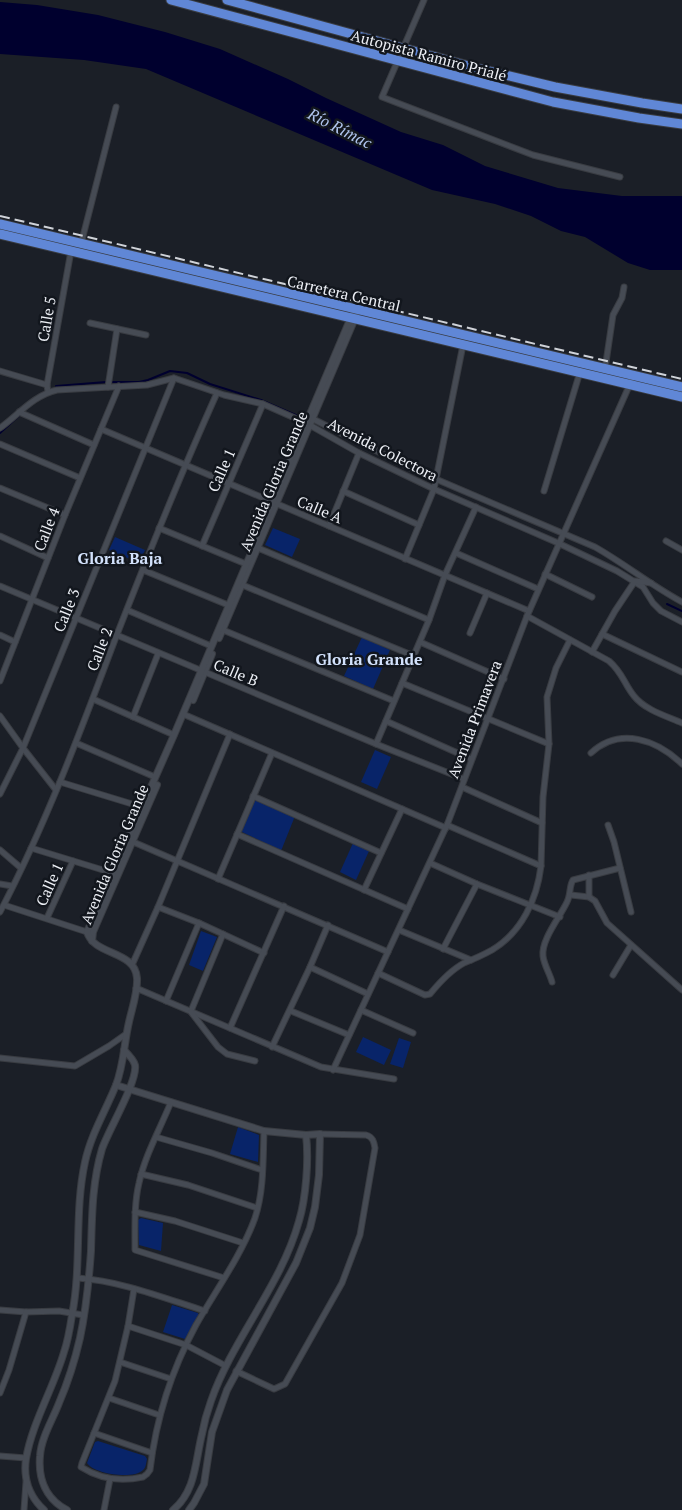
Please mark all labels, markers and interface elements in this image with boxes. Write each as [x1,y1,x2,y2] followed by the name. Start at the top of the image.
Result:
[349,25,509,85] street label: Autopista Ramiro Prialé
[303,102,376,154] water label: Río Rímac
[285,270,403,316] street label: Carretera Central
[32,295,60,343] street label: Calle 5
[234,408,312,554] street label: Avenida Gloria Grande
[325,413,442,486] street label: Avenida Colectora
[203,445,239,495] street label: Calle 1
[294,491,346,528] street label: Calle A
[29,504,63,554] street label: Calle 4
[78,547,163,569] district label: Gloria Baja
[48,585,84,635] street label: Calle 3
[82,624,116,674] street label: Calle 2
[315,648,423,670] district label: Gloria Grande
[211,654,261,690] street label: Calle B
[442,657,506,781] street label: Avenida Primavera
[75,781,153,927] street label: Avenida Gloria Grande
[31,859,67,909] street label: Calle 1

